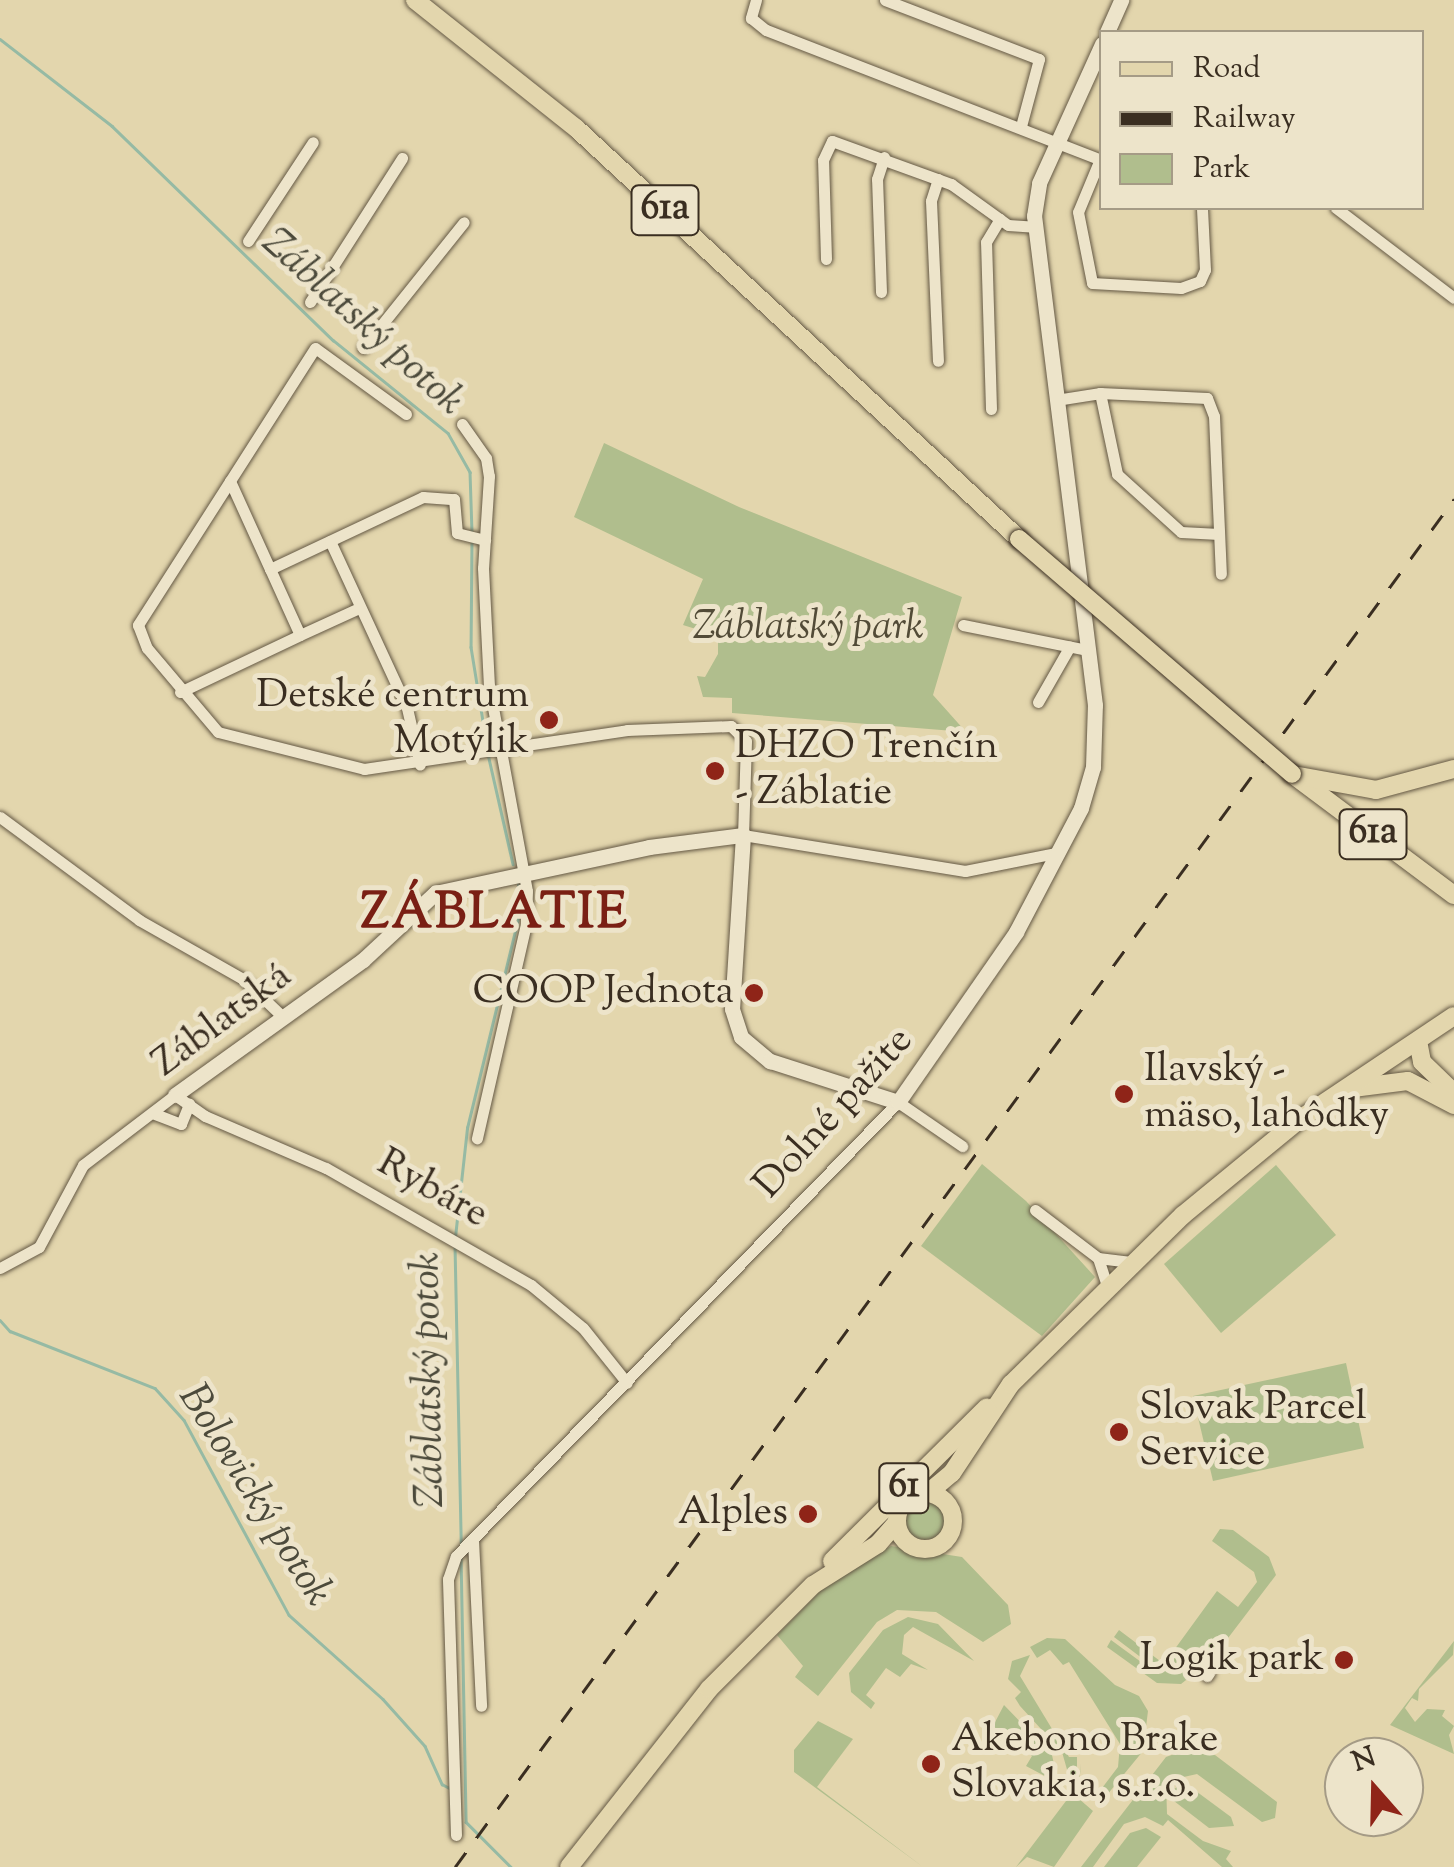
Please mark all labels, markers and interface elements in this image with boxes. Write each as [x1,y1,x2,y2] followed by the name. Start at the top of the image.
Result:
[1099,30,1424,210] legend
[1193,48,1260,91] text: Road
[1193,98,1296,141] text: Railway
[1193,148,1250,191] text: Park
[630,177,700,243] road number: 61a
[250,219,474,427] water label: Záblatský potok
[693,605,923,653] park label: Záblatský park
[257,673,529,767] place label: Detské centrum Motýlik
[538,709,560,731] marker: Detské centrum Motýlik
[735,724,998,818] place label: DHZO Trenčín - Záblatie
[704,760,726,782] marker: DHZO Trenčín - Záblatie
[1338,801,1408,867] road number: 61a
[361,886,629,946] district label: ZÁBLATIE
[144,953,302,1089] street label: Záblatská
[473,969,734,1017] place label: COOP Jednota
[743,982,765,1004] marker: COOP Jednota
[746,1018,924,1210] street label: Dolné pažite
[1144,1047,1389,1141] place label: Ilavský - mäso, lahôdky
[1113,1083,1135,1105] marker: Ilavský - mäso, lahôdky
[368,1140,496,1240] street label: Rybáre
[403,1252,457,1508] water label: Záblatský potok
[166,1376,342,1616] water label: Bolovický potok
[1139,1385,1367,1479] place label: Slovak Parcel Service
[1108,1421,1130,1443] marker: Slovak Parcel Service
[876,1455,932,1521] road number: 61
[678,1490,788,1538] place label: Alples
[797,1503,819,1525] marker: Alples
[1140,1636,1324,1684] place label: Logik park
[1333,1649,1355,1671] marker: Logik park
[951,1717,1218,1811] place label: Akebono Brake Slovakia, s.r.o.
[1324,1737,1424,1837] north arrow
[1347,1738,1382,1783] text: N
[920,1753,942,1775] marker: Akebono Brake Slovakia, s.r.o.

